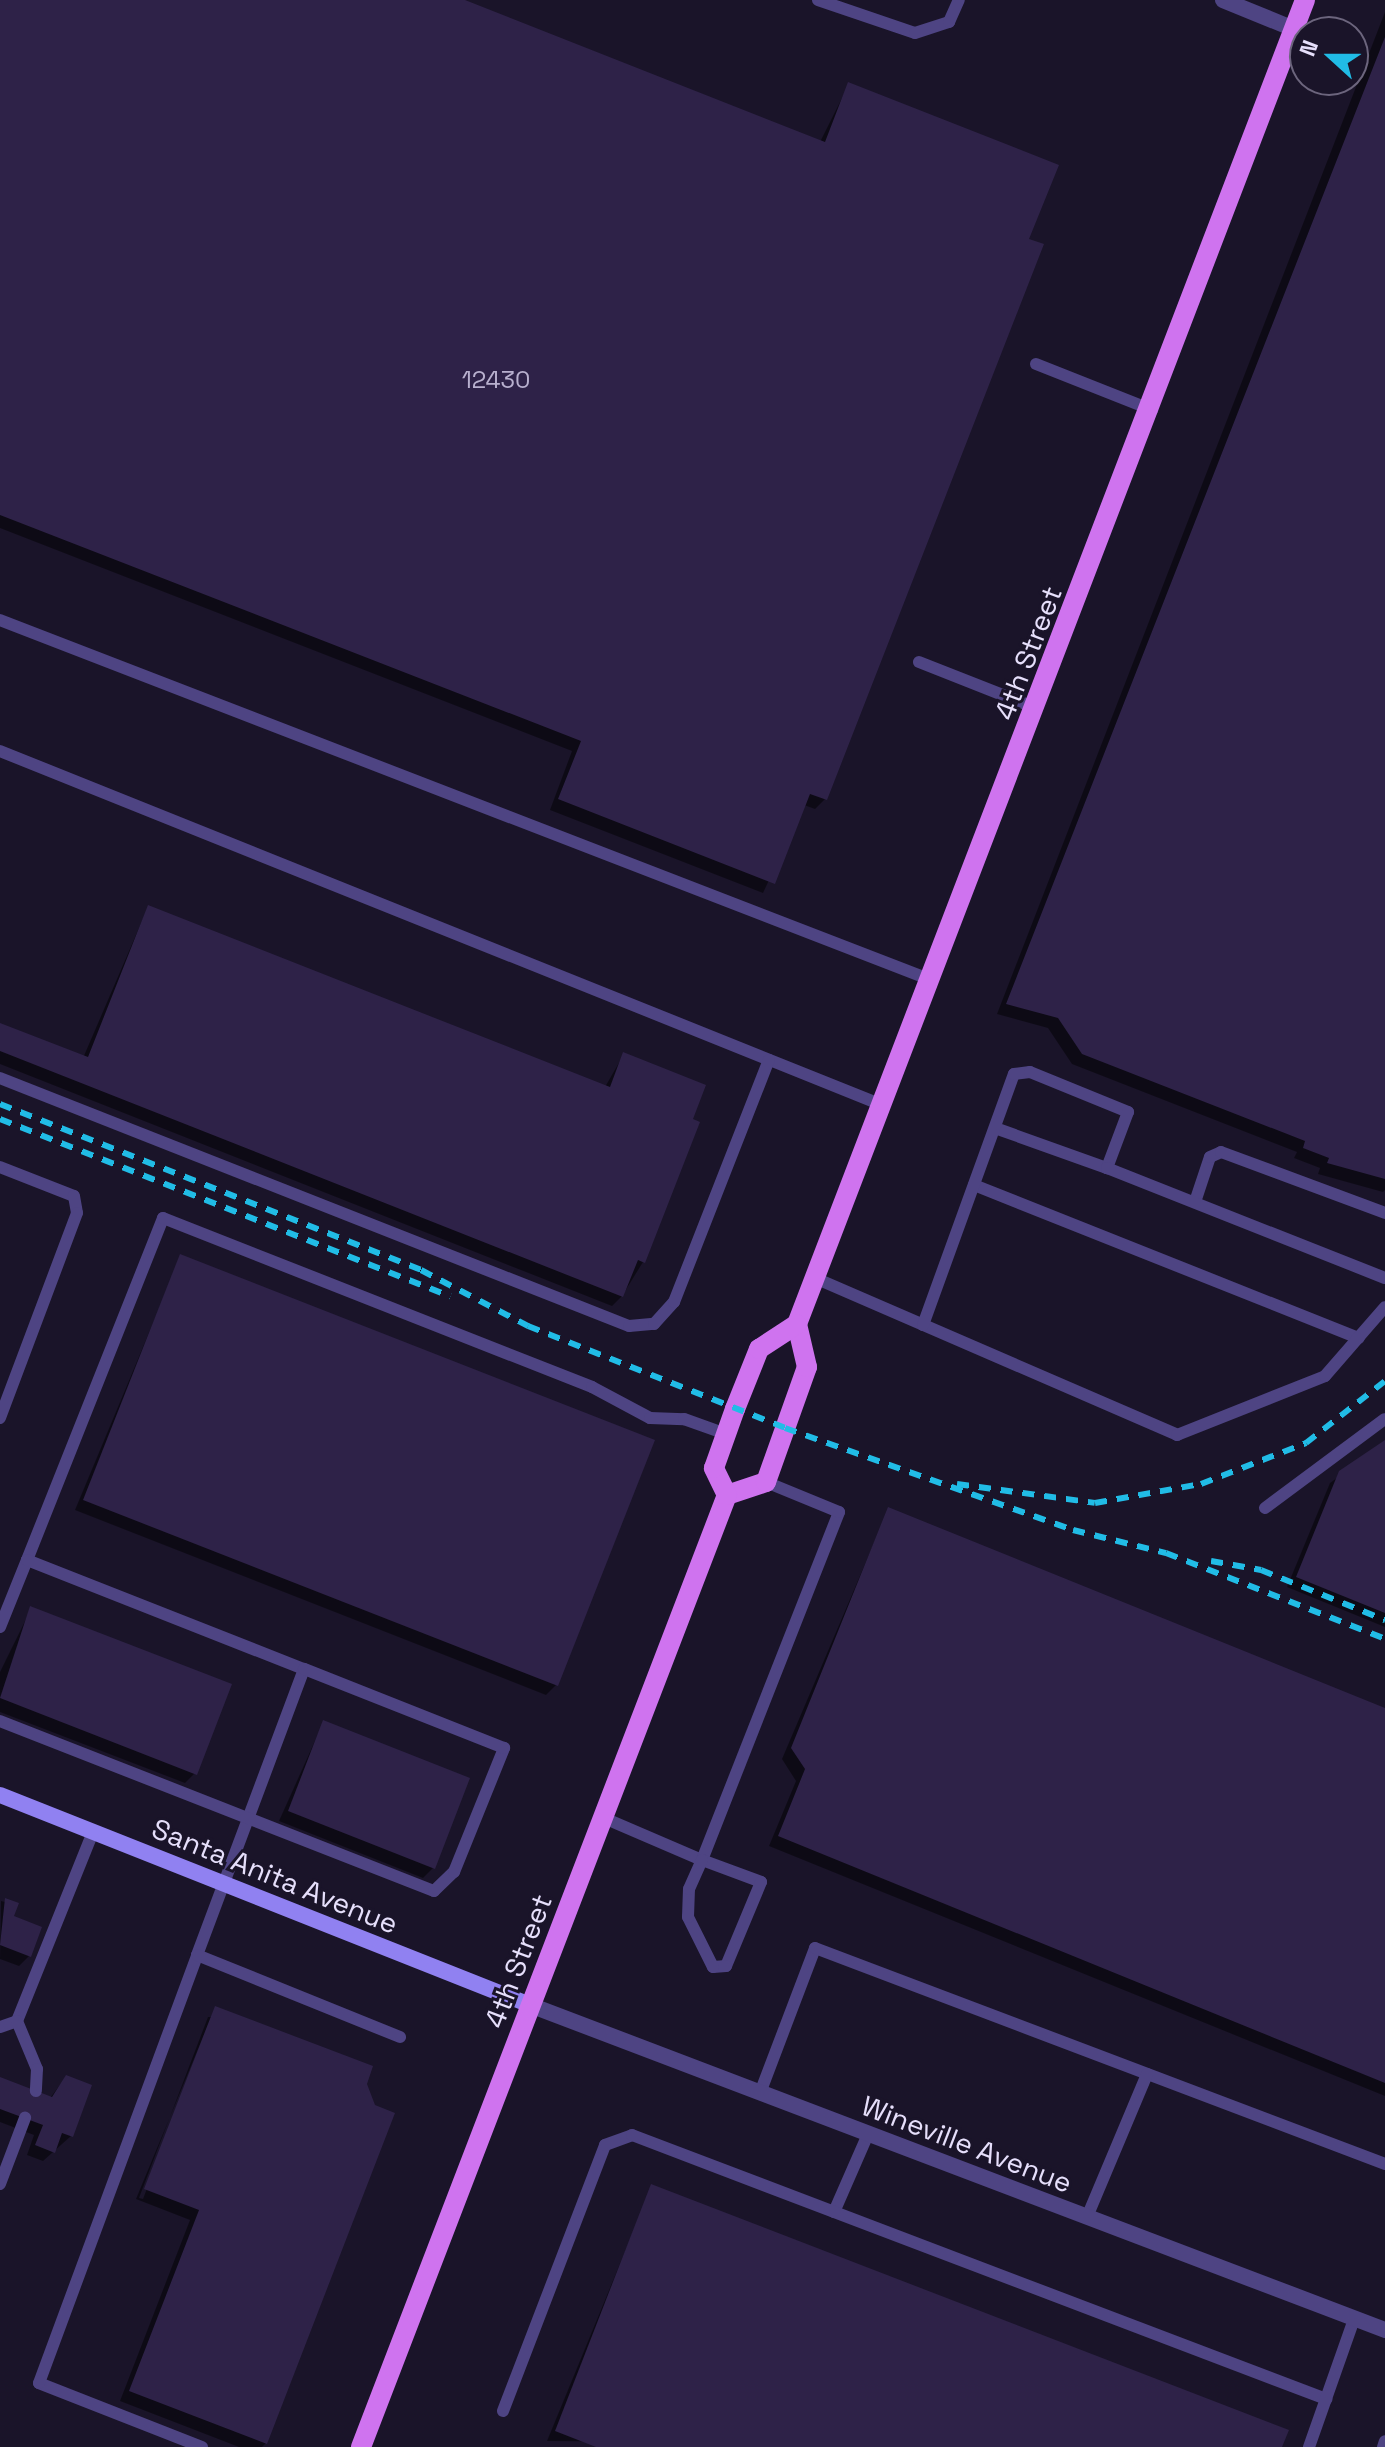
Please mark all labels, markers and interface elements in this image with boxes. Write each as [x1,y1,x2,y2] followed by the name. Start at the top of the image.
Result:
[1289,16,1369,96] north arrow
[1293,36,1324,60] text: N
[462,366,530,394] house number: 12430
[987,581,1069,725] street label: 4th Street
[147,1811,403,1941] street label: Santa Anita Avenue
[477,1889,559,2033] street label: 4th Street
[857,2088,1077,2200] street label: Wineville Avenue

